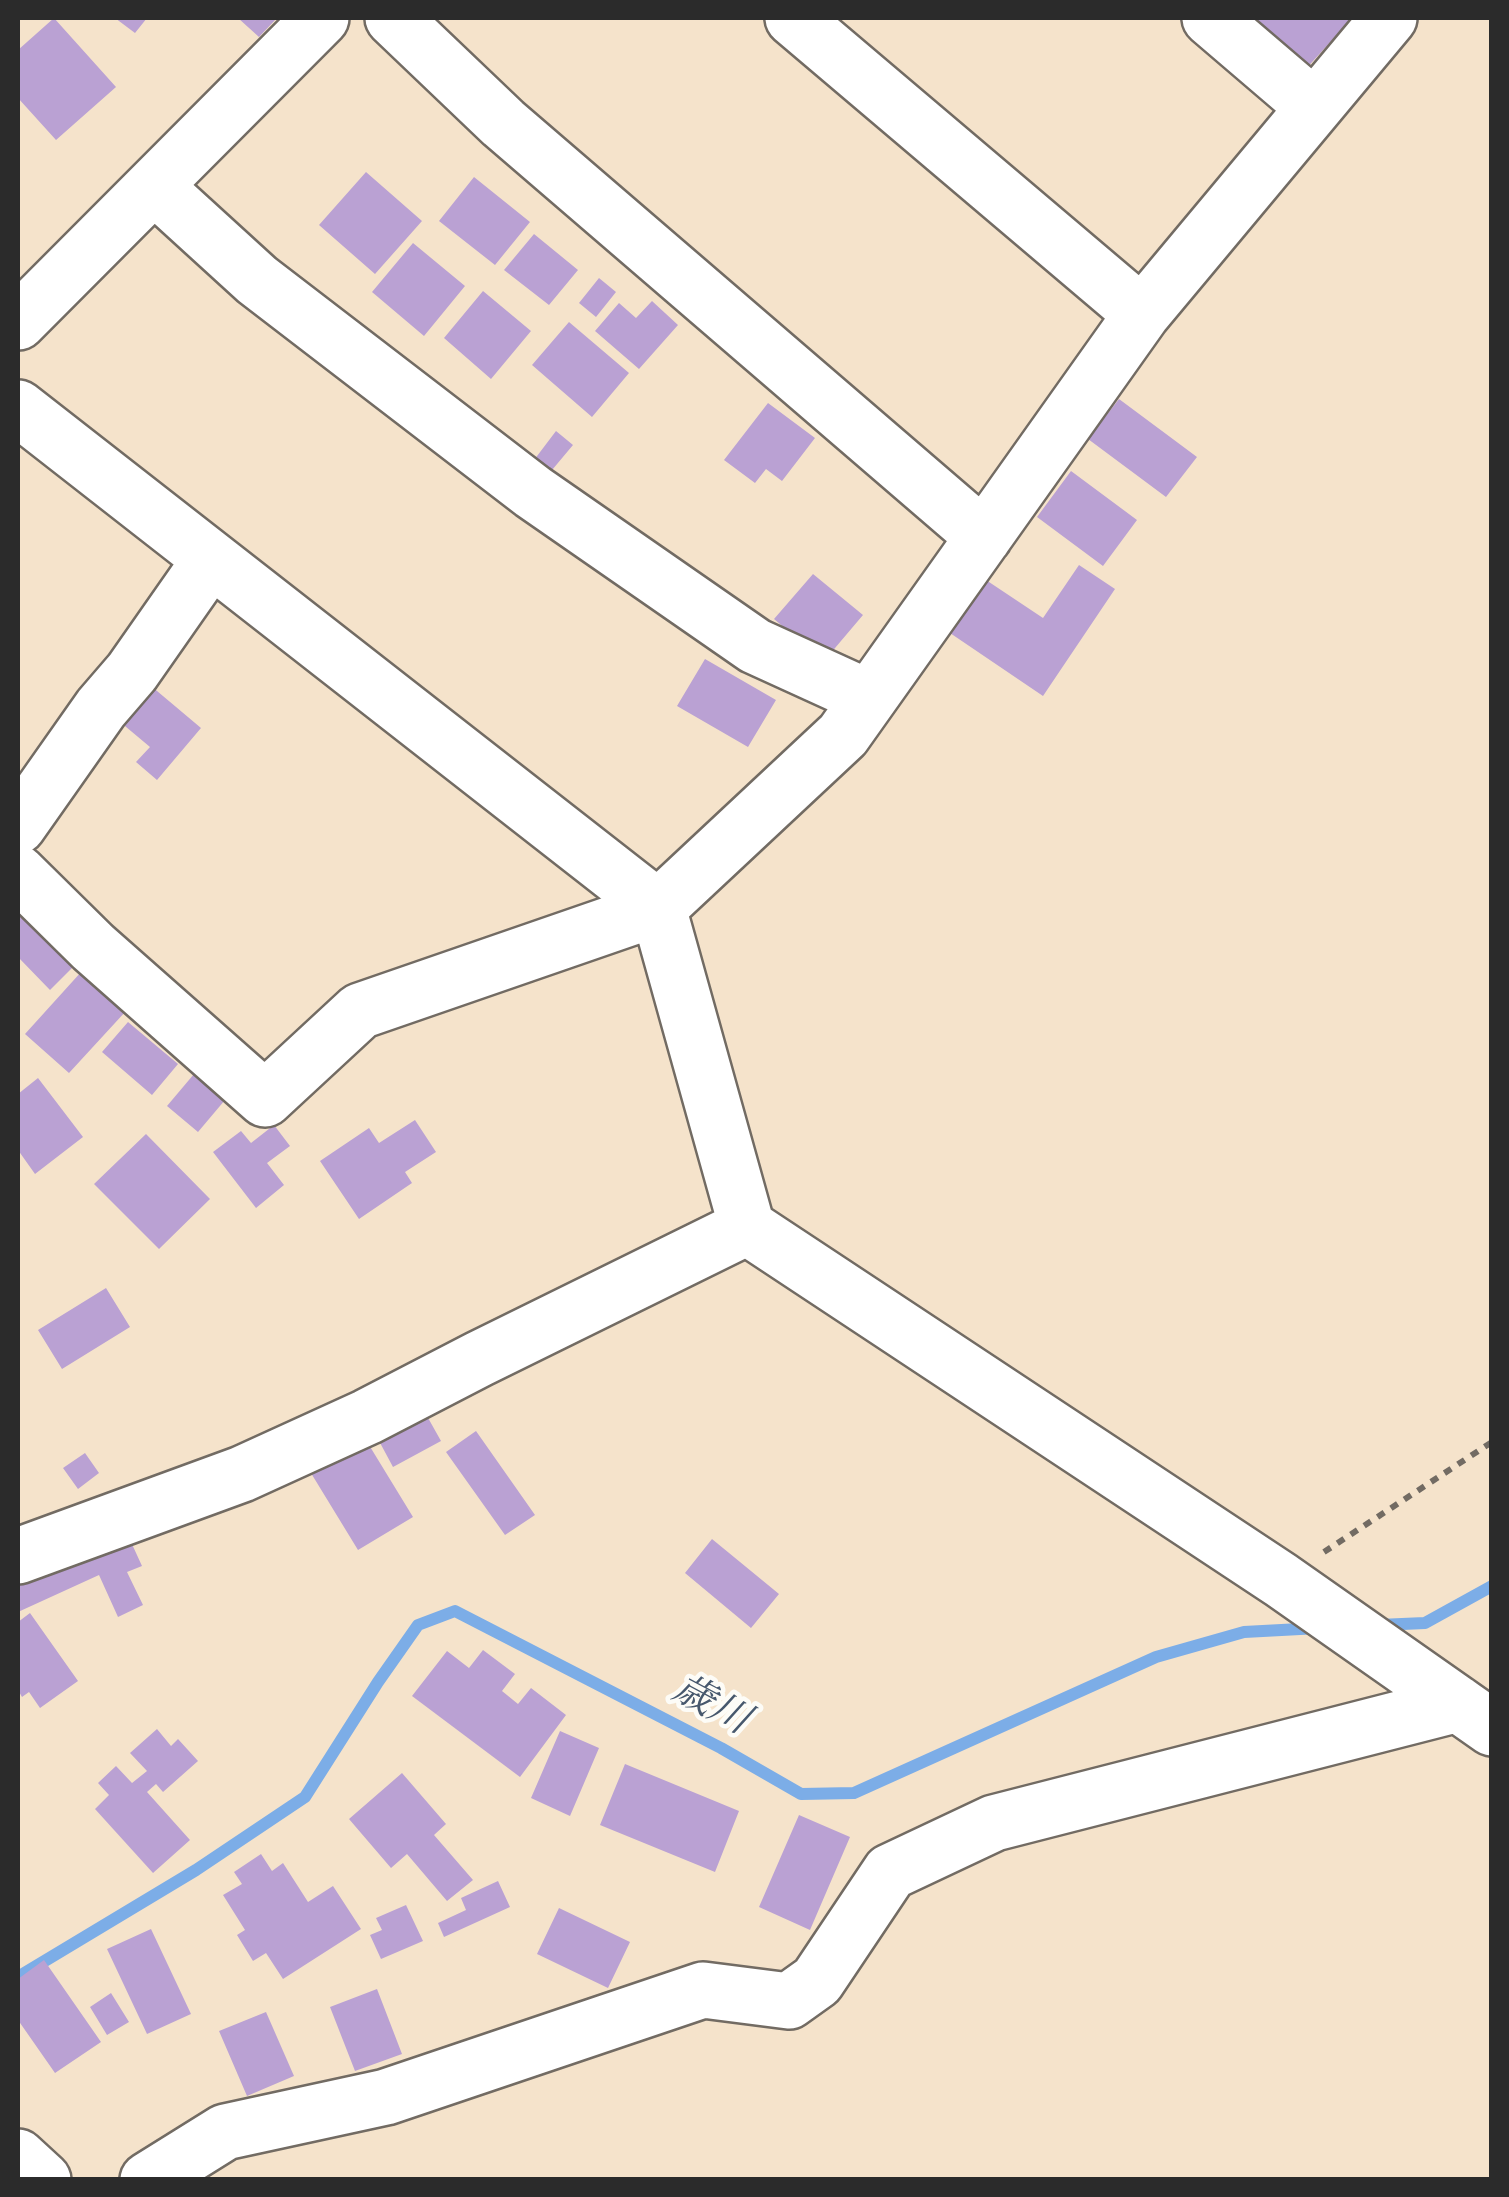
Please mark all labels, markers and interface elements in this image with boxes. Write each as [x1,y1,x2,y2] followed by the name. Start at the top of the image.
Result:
[662,1669,756,1749] water label: 歳川

